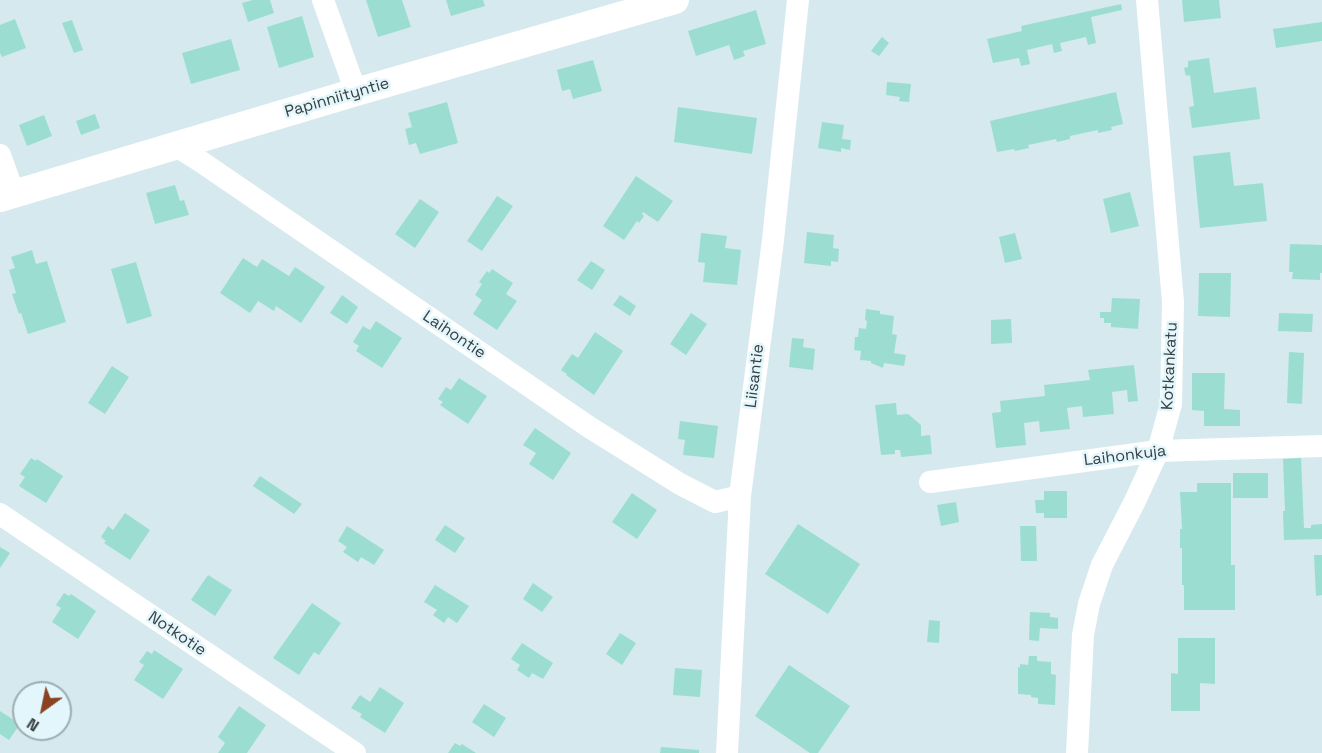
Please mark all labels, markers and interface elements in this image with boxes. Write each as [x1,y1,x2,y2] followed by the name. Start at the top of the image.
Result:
[283,74,391,122] street label: Papinniityntie
[419,307,489,363] street label: Laihontie
[1158,322,1182,410] street label: Kotkankatu
[742,343,768,409] street label: Liisantie
[1083,441,1167,471] street label: Laihonkuja
[144,608,210,660] street label: Notkotie
[12,681,72,741] north arrow
[23,713,43,737] text: N

